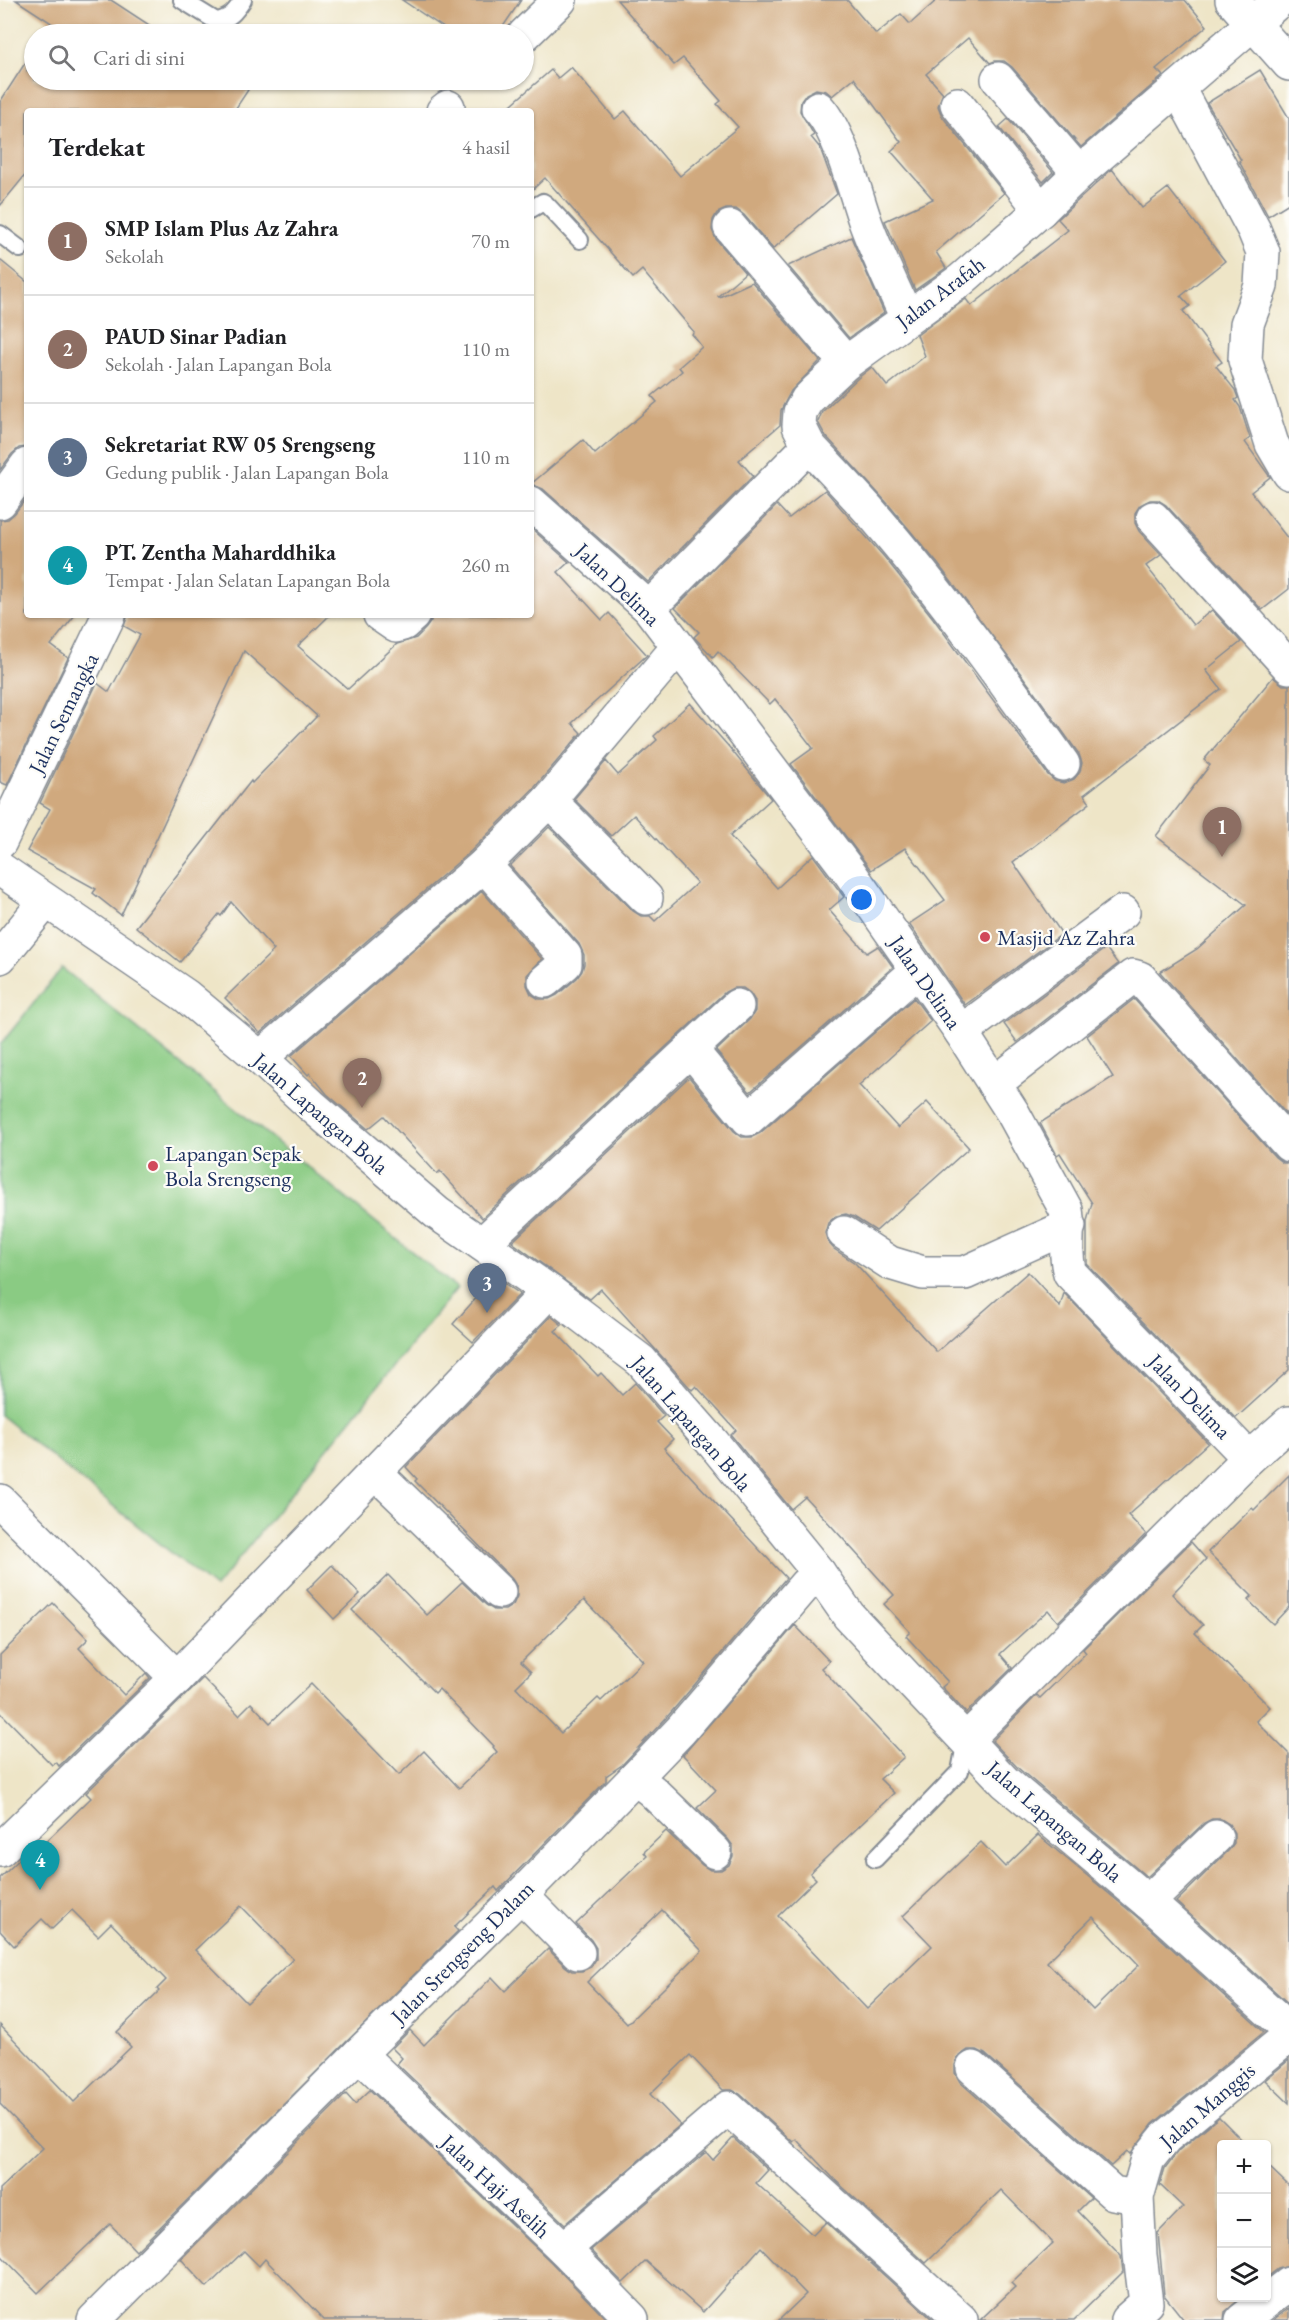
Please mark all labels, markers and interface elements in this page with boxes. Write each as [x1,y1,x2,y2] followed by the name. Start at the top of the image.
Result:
[24,24,534,90] search box
[45,41,78,74] icon: search
[93,43,185,72] text: Cari di sini
[48,130,145,164] text: Terdekat
[462,134,510,160] text: 4 hasil
[105,214,339,243] text: SMP Islam Plus Az Zahra
[62,228,73,254] text: 1
[471,228,510,254] text: 70 m
[105,243,164,269] text: Sekolah
[888,249,991,337] street label: Jalan Arafah
[105,322,287,351] text: PAUD Sinar Padian
[62,336,73,362] text: 2
[462,336,510,362] text: 110 m
[105,351,332,377] text: Sekolah · Jalan Lapangan Bola
[105,430,375,459] text: Sekretariat RW 05 Srengseng
[62,444,73,470] text: 3
[462,444,510,470] text: 110 m
[105,459,389,485] text: Gedung publik · Jalan Lapangan Bola
[567,535,667,632] street label: Jalan Delima
[105,538,336,567] text: PT. Zentha Maharddhika
[62,552,73,578] text: 4
[462,552,510,578] text: 260 m
[105,567,390,593] text: Tempat · Jalan Selatan Lapangan Bola
[21,648,105,780] street label: Jalan Semangka
[1202,808,1242,857] pin: 1
[847,885,876,914] your location
[997,923,1135,952] place label: Masjid Az Zahra
[882,928,969,1035] street label: Jalan Delima
[978,930,992,944] marker: Masjid Az Zahra
[245,1045,395,1181] street label: Jalan Lapangan Bola
[342,1058,382,1108] pin: 2
[165,1139,302,1193] place label: Lapangan Sepak Bola Srengseng
[146,1159,160,1173] marker: Lapangan Sepak Bola Srengseng
[468,1264,506,1313] pin: 3
[1140,1346,1238,1445] street label: Jalan Delima
[623,1348,759,1498] street label: Jalan Lapangan Bola
[979,1753,1129,1889] street label: Jalan Lapangan Bola
[20,1840,60,1890] pin: 4
[383,1874,540,2032] street label: Jalan Srengseng Dalam
[1152,2056,1261,2156] street label: Jalan Manggis
[433,2127,557,2245] street label: Jalan Haji Aselih
[1217,2140,1271,2302] map controls
[1217,2140,1271,2194] button: +
[1217,2194,1271,2248] button: −
[1217,2248,1271,2302] button: layers

